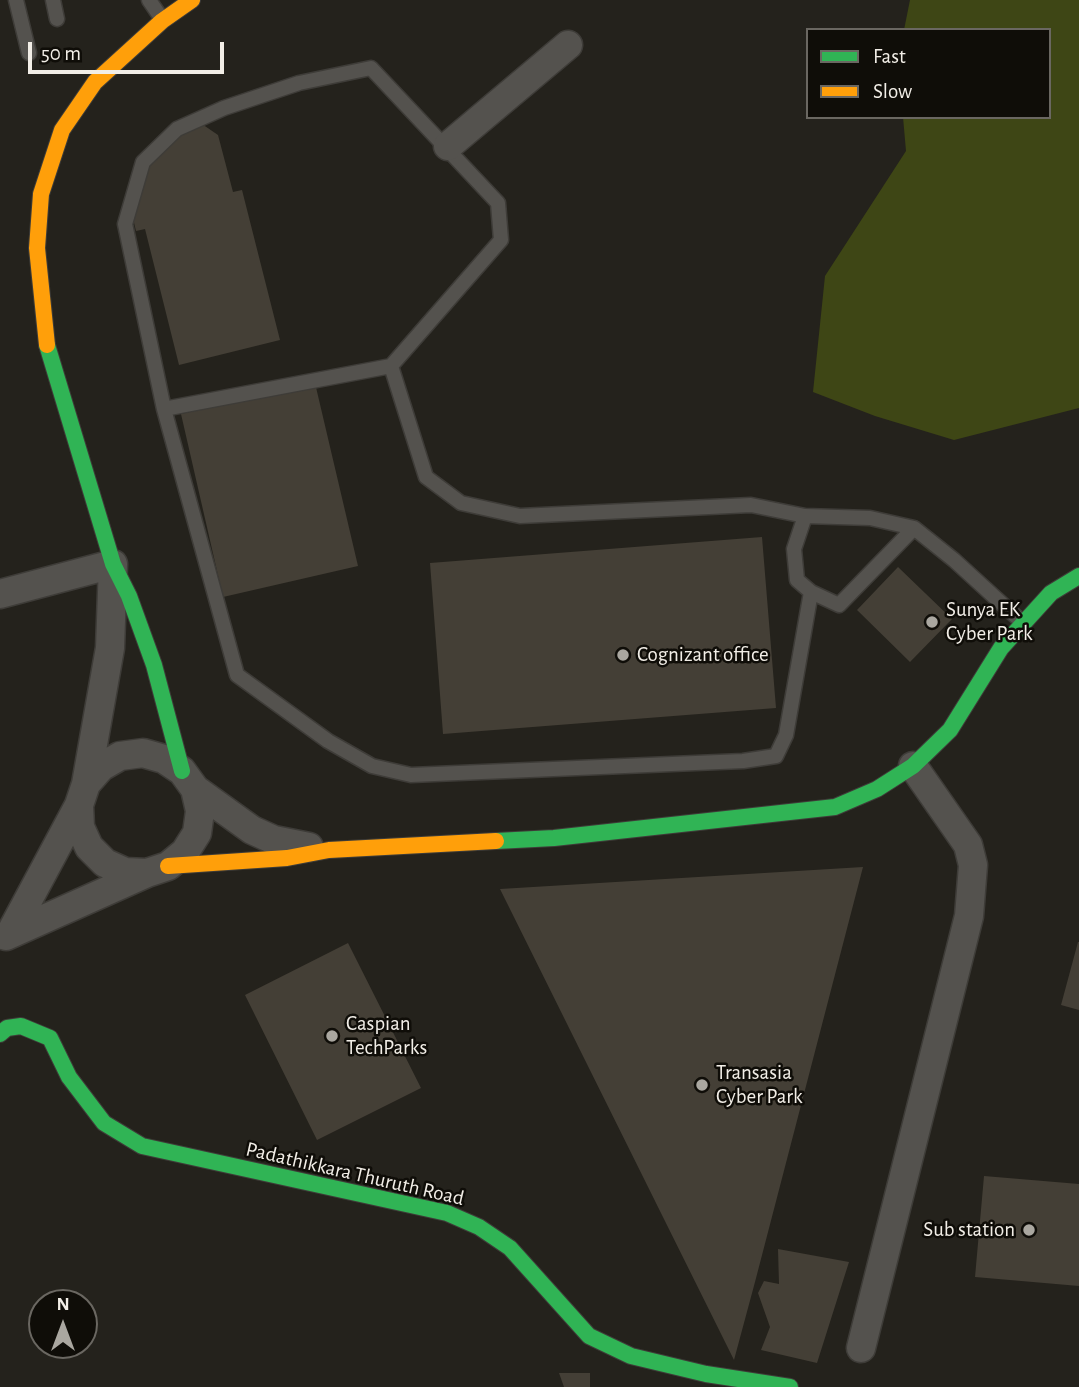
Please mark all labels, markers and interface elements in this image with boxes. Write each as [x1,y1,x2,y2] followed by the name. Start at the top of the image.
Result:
[32,28,228,72] scale bar
[806,28,1051,119] legend
[41,43,81,64] text: 50 m
[873,46,906,67] text: Fast
[873,81,912,102] text: Slow
[946,597,1033,647] place label: Sunya EK Cyber Park
[924,614,940,630] marker: Sunya EK Cyber Park
[637,642,769,668] place label: Cognizant office
[615,647,631,663] marker: Cognizant office
[346,1011,427,1061] place label: Caspian TechParks
[324,1028,340,1044] marker: Caspian TechParks
[716,1060,803,1110] place label: Transasia Cyber Park
[694,1077,710,1093] marker: Transasia Cyber Park
[243,1137,467,1211] street label: Padathikkara Thuruth Road
[923,1217,1015,1243] place label: Sub station
[1021,1222,1037,1238] marker: Sub station
[28,1289,98,1359] north arrow
[56,1295,70,1314] text: N

